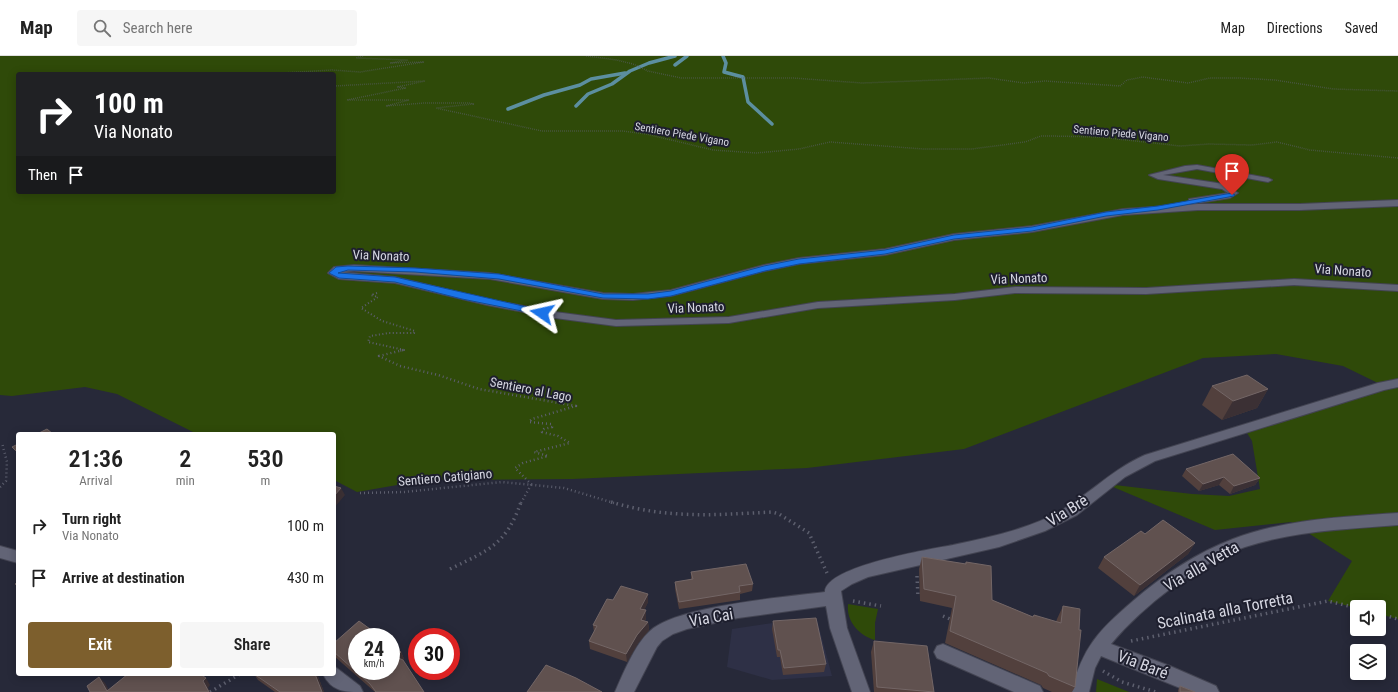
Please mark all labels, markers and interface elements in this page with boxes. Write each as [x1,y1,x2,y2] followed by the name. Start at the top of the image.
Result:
[77,10,357,46] search box
[20,16,53,39] text: Map
[91,17,113,39] icon: search
[123,19,193,37] text: Search here
[1221,20,1245,36] text: Map
[1267,20,1323,36] text: Directions
[1345,20,1378,36] text: Saved
[94,87,164,120] text: 100 m
[28,88,80,140] icon: right
[634,120,731,149] street label: Sentiero Piede Vigano
[94,121,173,142] text: Via Nonato
[1073,123,1170,144] street label: Sentiero Piede Vigano
[1215,154,1249,195] pin
[1221,160,1243,182] icon: arrive
[65,164,87,186] icon: arrive
[28,166,57,184] text: Then
[352,247,410,264] street label: Via Nonato
[1314,261,1372,280] street label: Via Nonato
[990,270,1048,287] street label: Via Nonato
[521,292,563,334] position arrow
[667,299,725,316] street label: Via Nonato
[489,374,573,405] street label: Sentiero al Lago
[69,445,123,473] text: 21:36
[179,445,191,473] text: 2
[247,445,283,473] text: 530
[397,466,493,489] street label: Sentiero Catigiano
[79,473,112,488] text: Arrival
[176,473,195,488] text: min
[260,473,270,488] text: m
[1043,490,1091,530] street label: Via Brè
[62,510,121,528] text: Turn right
[28,515,50,537] icon: right
[287,517,324,535] text: 100 m
[62,528,119,543] text: Via Nonato
[1160,537,1242,596] street label: Via alla Vetta
[28,567,50,589] icon: arrive
[62,569,185,587] text: Arrive at destination
[287,569,324,587] text: 430 m
[1156,588,1295,633] street label: Scalinata alla Torretta
[1350,600,1386,680] map controls
[1350,600,1386,636] button: sound
[688,604,735,631] street label: Via Cai
[28,622,172,668] button: Exit
[180,622,324,668] button: Share
[408,628,460,680] speed limit sign: 30
[364,637,384,661] text: 24
[1350,644,1386,680] button: layers
[1115,646,1171,683] street label: Via Baré
[364,658,384,669] text: km/h

